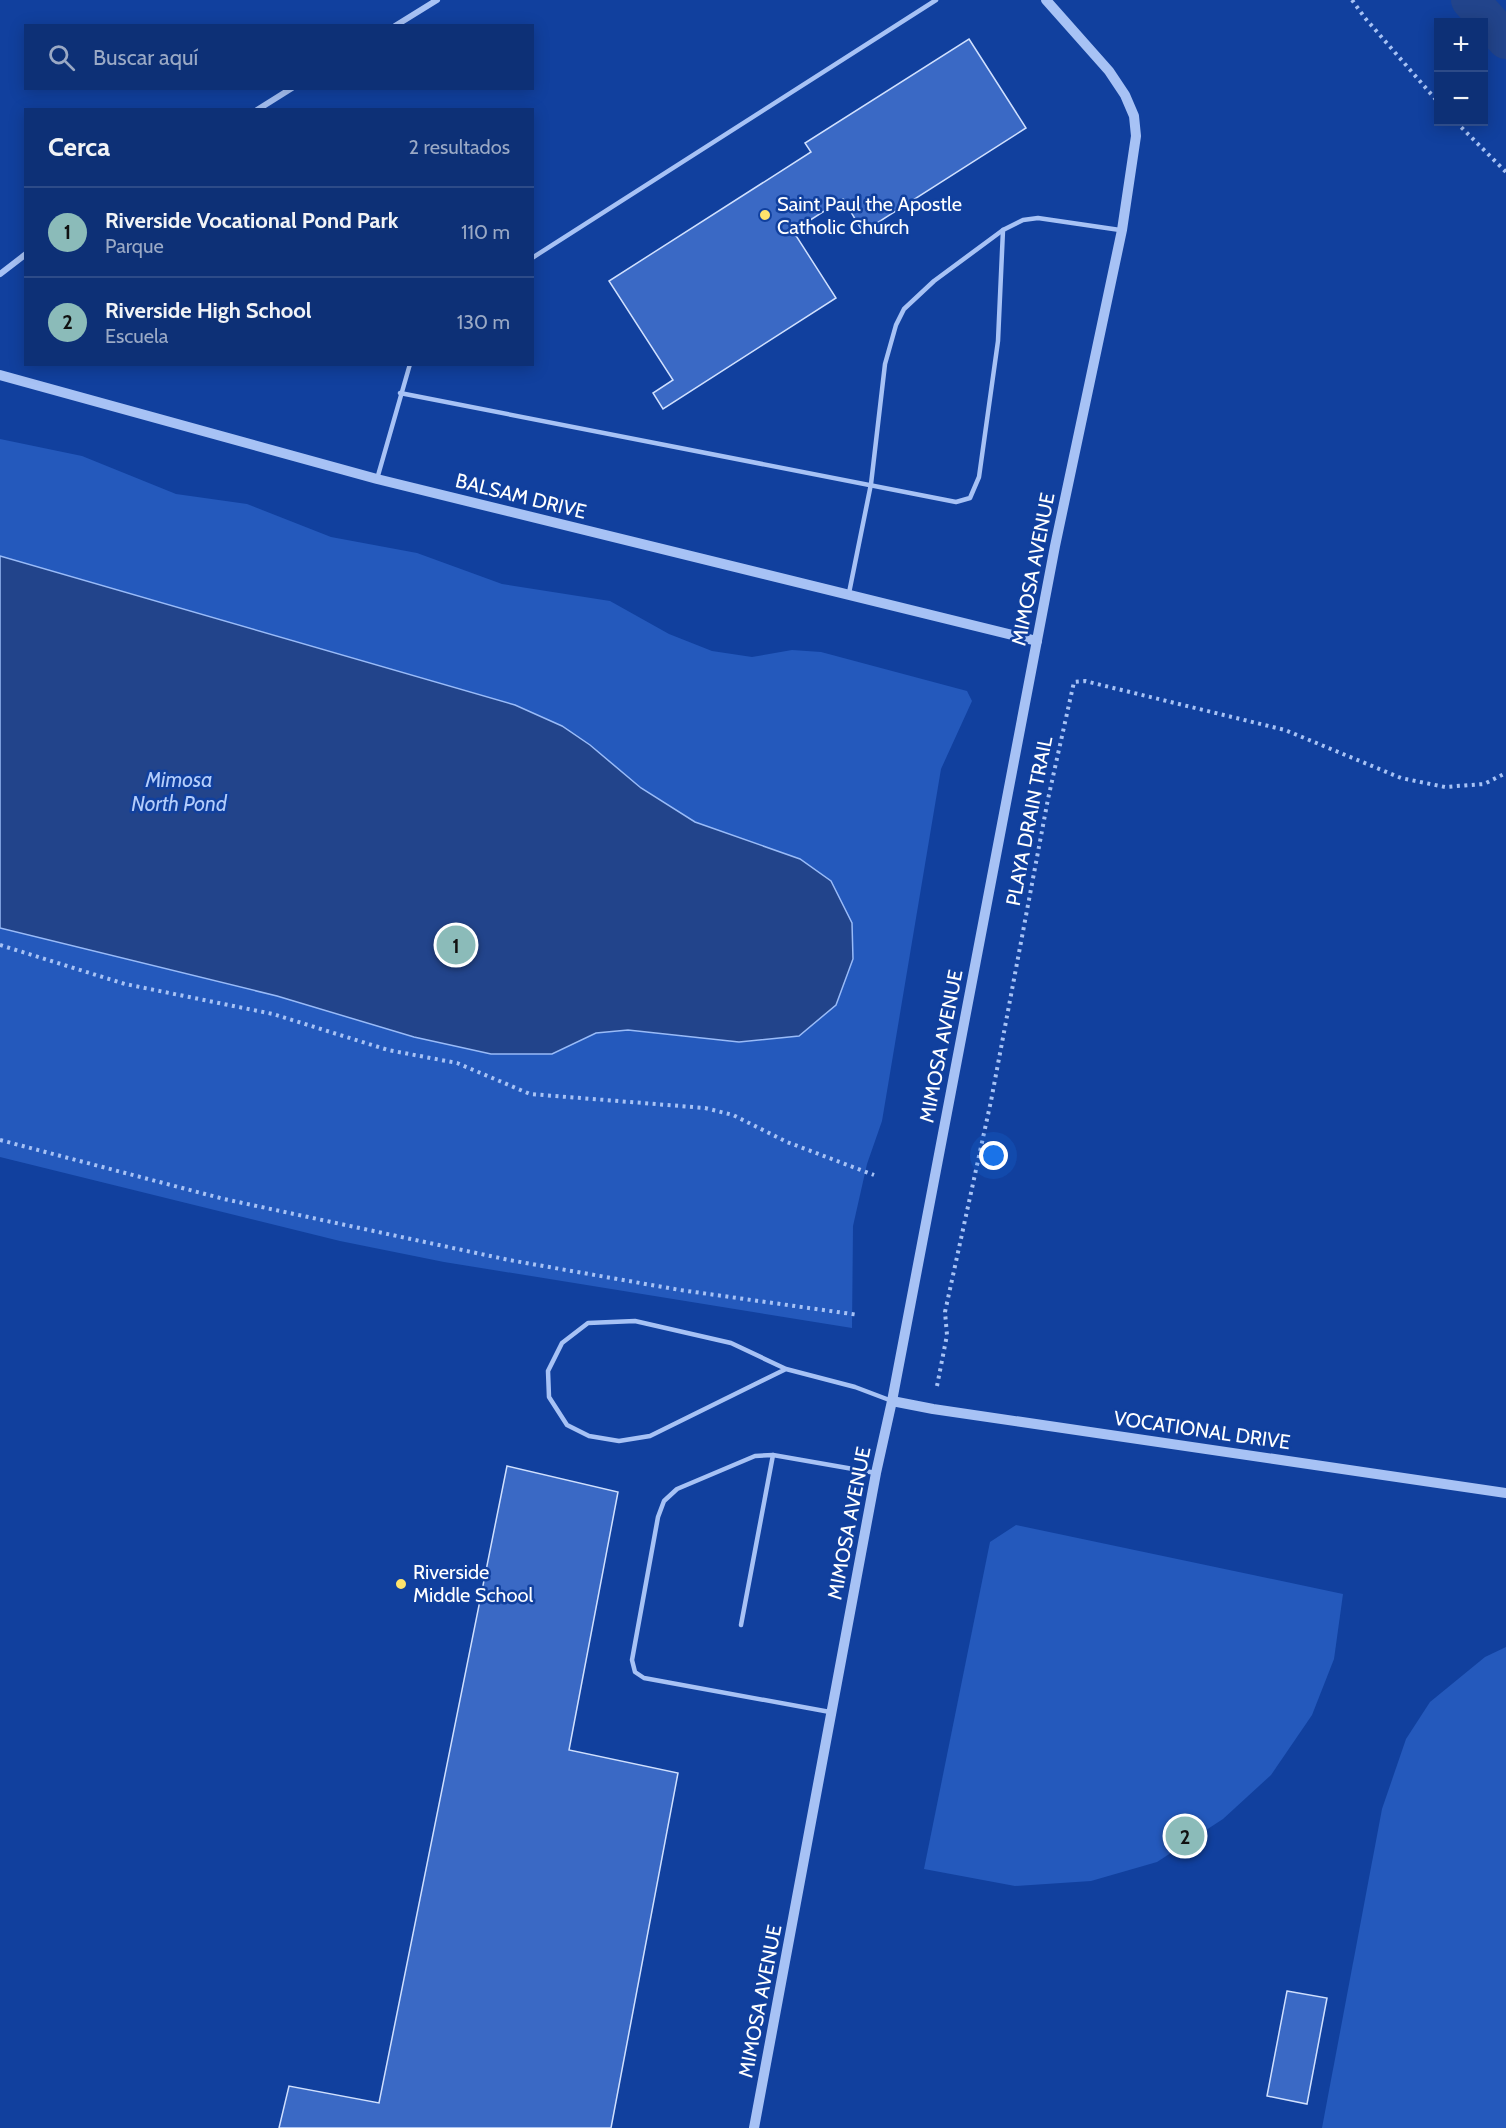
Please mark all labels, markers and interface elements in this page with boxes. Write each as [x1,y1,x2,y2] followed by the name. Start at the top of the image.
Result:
[1434,18,1488,126] map controls
[1434,18,1488,72] button: +
[24,24,534,90] search box
[45,41,78,74] icon: search
[93,44,198,71] text: Buscar aquí
[1434,72,1488,126] button: −
[48,131,110,163] text: Cerca
[409,135,510,159] text: 2 resultados
[777,192,962,239] place label: Saint Paul the Apostle Catholic Church
[105,207,398,234] text: Riverside Vocational Pond Park
[758,208,772,222] marker: Saint Paul the Apostle Catholic Church
[64,220,71,244] text: 1
[461,220,510,244] text: 110 m
[105,234,164,258] text: Parque
[105,297,312,324] text: Riverside High School
[62,310,73,334] text: 2
[457,310,510,334] text: 130 m
[105,324,168,348] text: Escuela
[453,468,589,524] street label: BALSAM DRIVE
[1006,490,1060,648] street label: MIMOSA AVENUE
[1001,734,1057,908] street label: PLAYA DRAIN TRAIL
[131,767,228,816] water label: Mimosa North Pond
[436,922,476,968] pin: 1
[914,967,968,1125] street label: MIMOSA AVENUE
[979,1141,1008,1170] your location
[1112,1406,1292,1454] street label: VOCATIONAL DRIVE
[822,1444,876,1602] street label: MIMOSA AVENUE
[413,1560,533,1607] place label: Riverside Middle School
[394,1577,408,1591] marker: Riverside Middle School
[1166,1814,1204,1858] pin: 2
[733,1922,787,2080] street label: MIMOSA AVENUE

